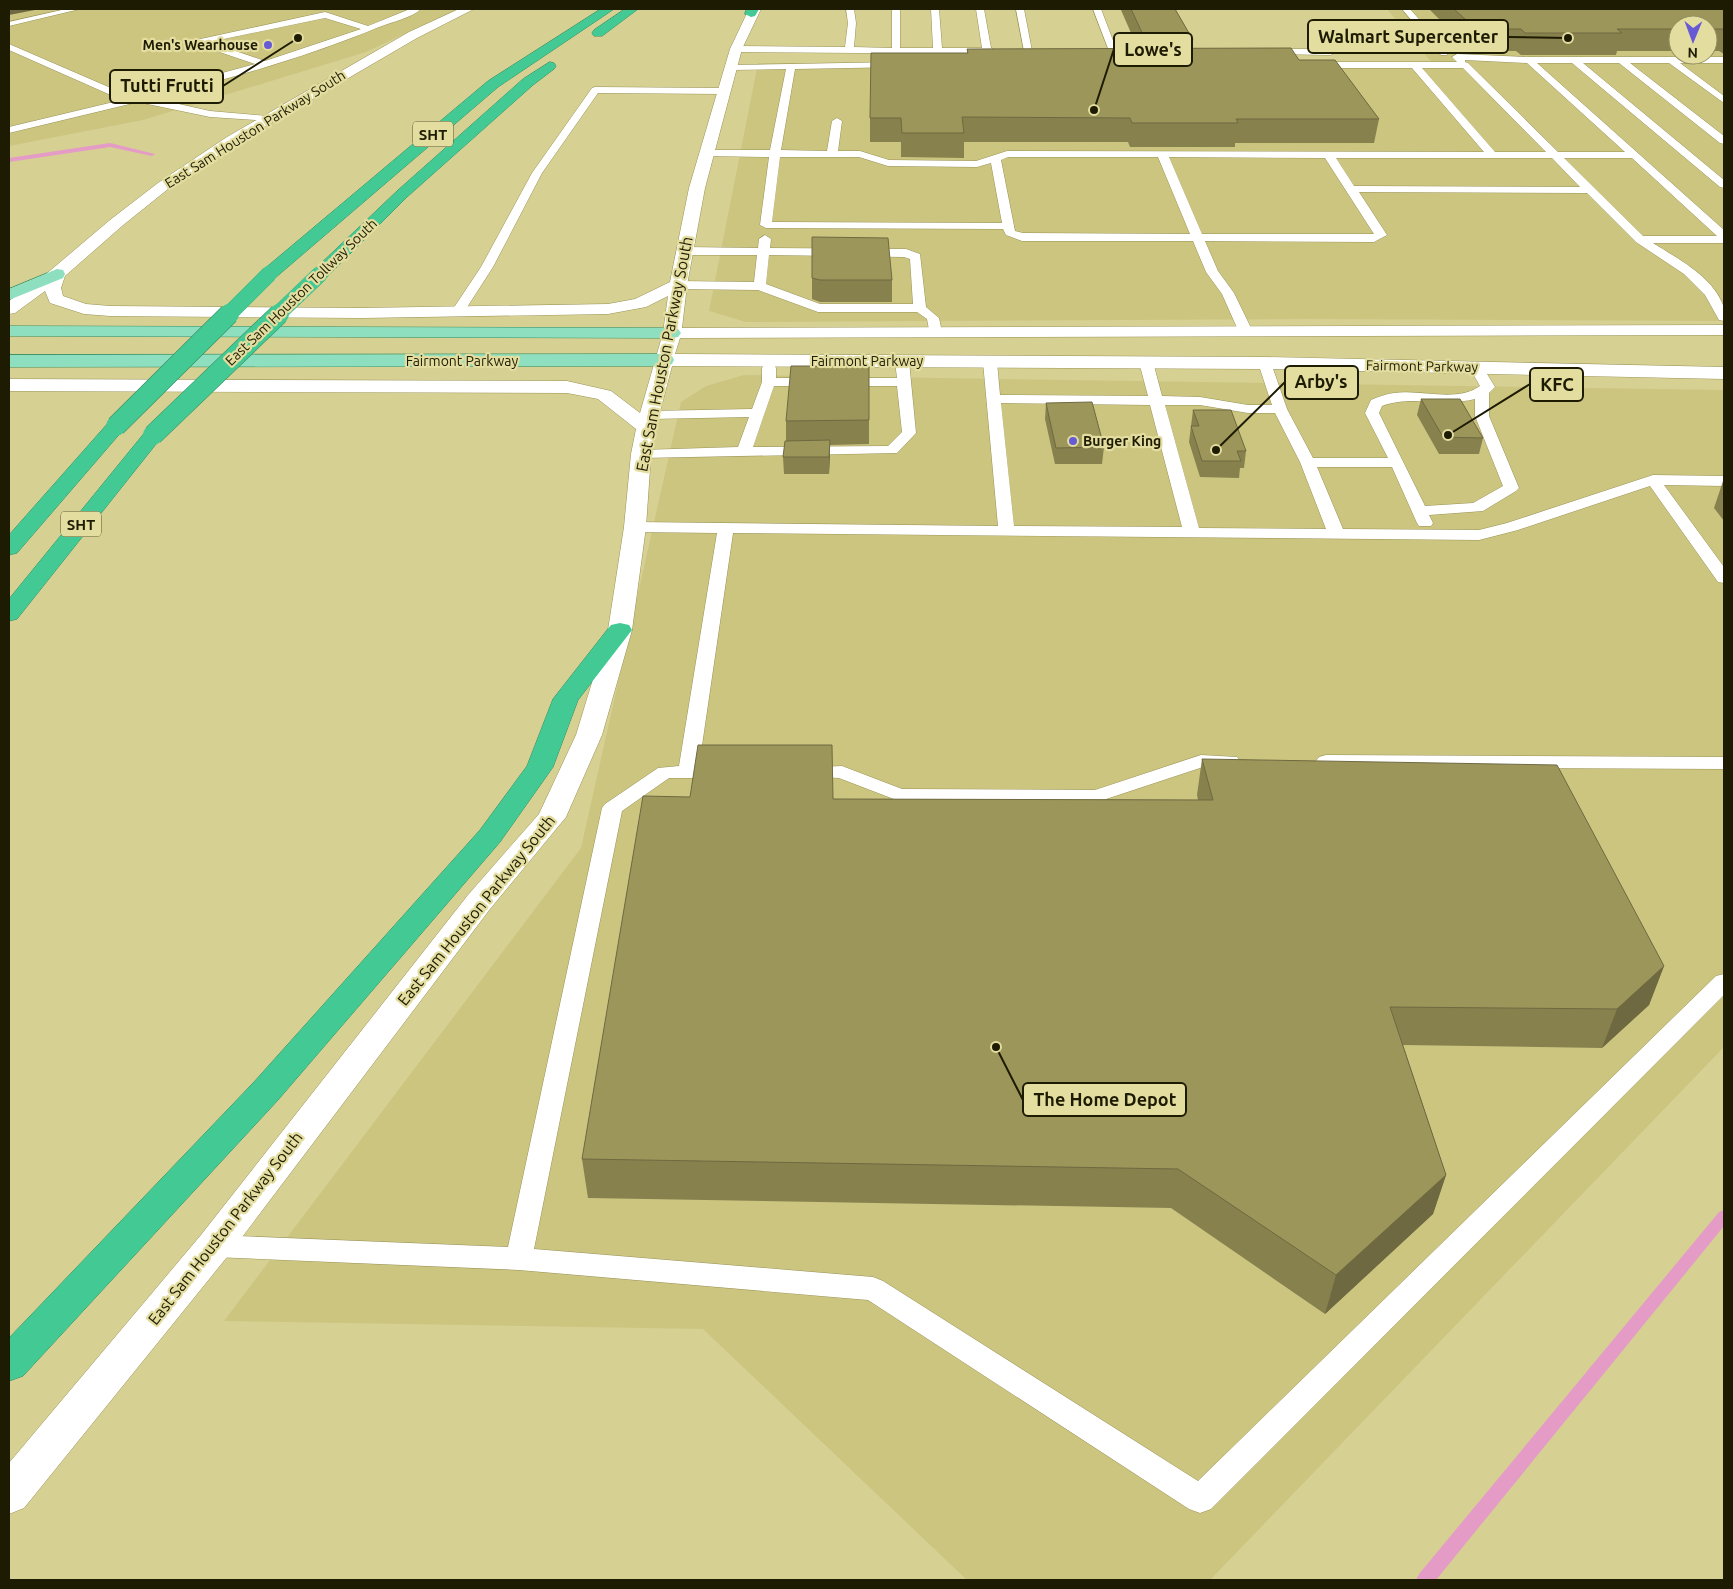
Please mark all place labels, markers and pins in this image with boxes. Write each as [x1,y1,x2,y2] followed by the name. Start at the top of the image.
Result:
[1308,20,1508,53] callout: Walmart Supercenter
[1114,33,1192,66] callout: Lowe's
[142,37,258,53] place label: Men's Wearhouse
[262,39,274,51] marker: Men's Wearhouse
[110,70,223,103] callout: Tutti Frutti
[1285,366,1358,399] callout: Arby's
[1530,368,1583,401] callout: KFC
[1083,433,1161,449] place label: Burger King
[1067,435,1079,447] marker: Burger King
[1023,1083,1186,1116] callout: The Home Depot

